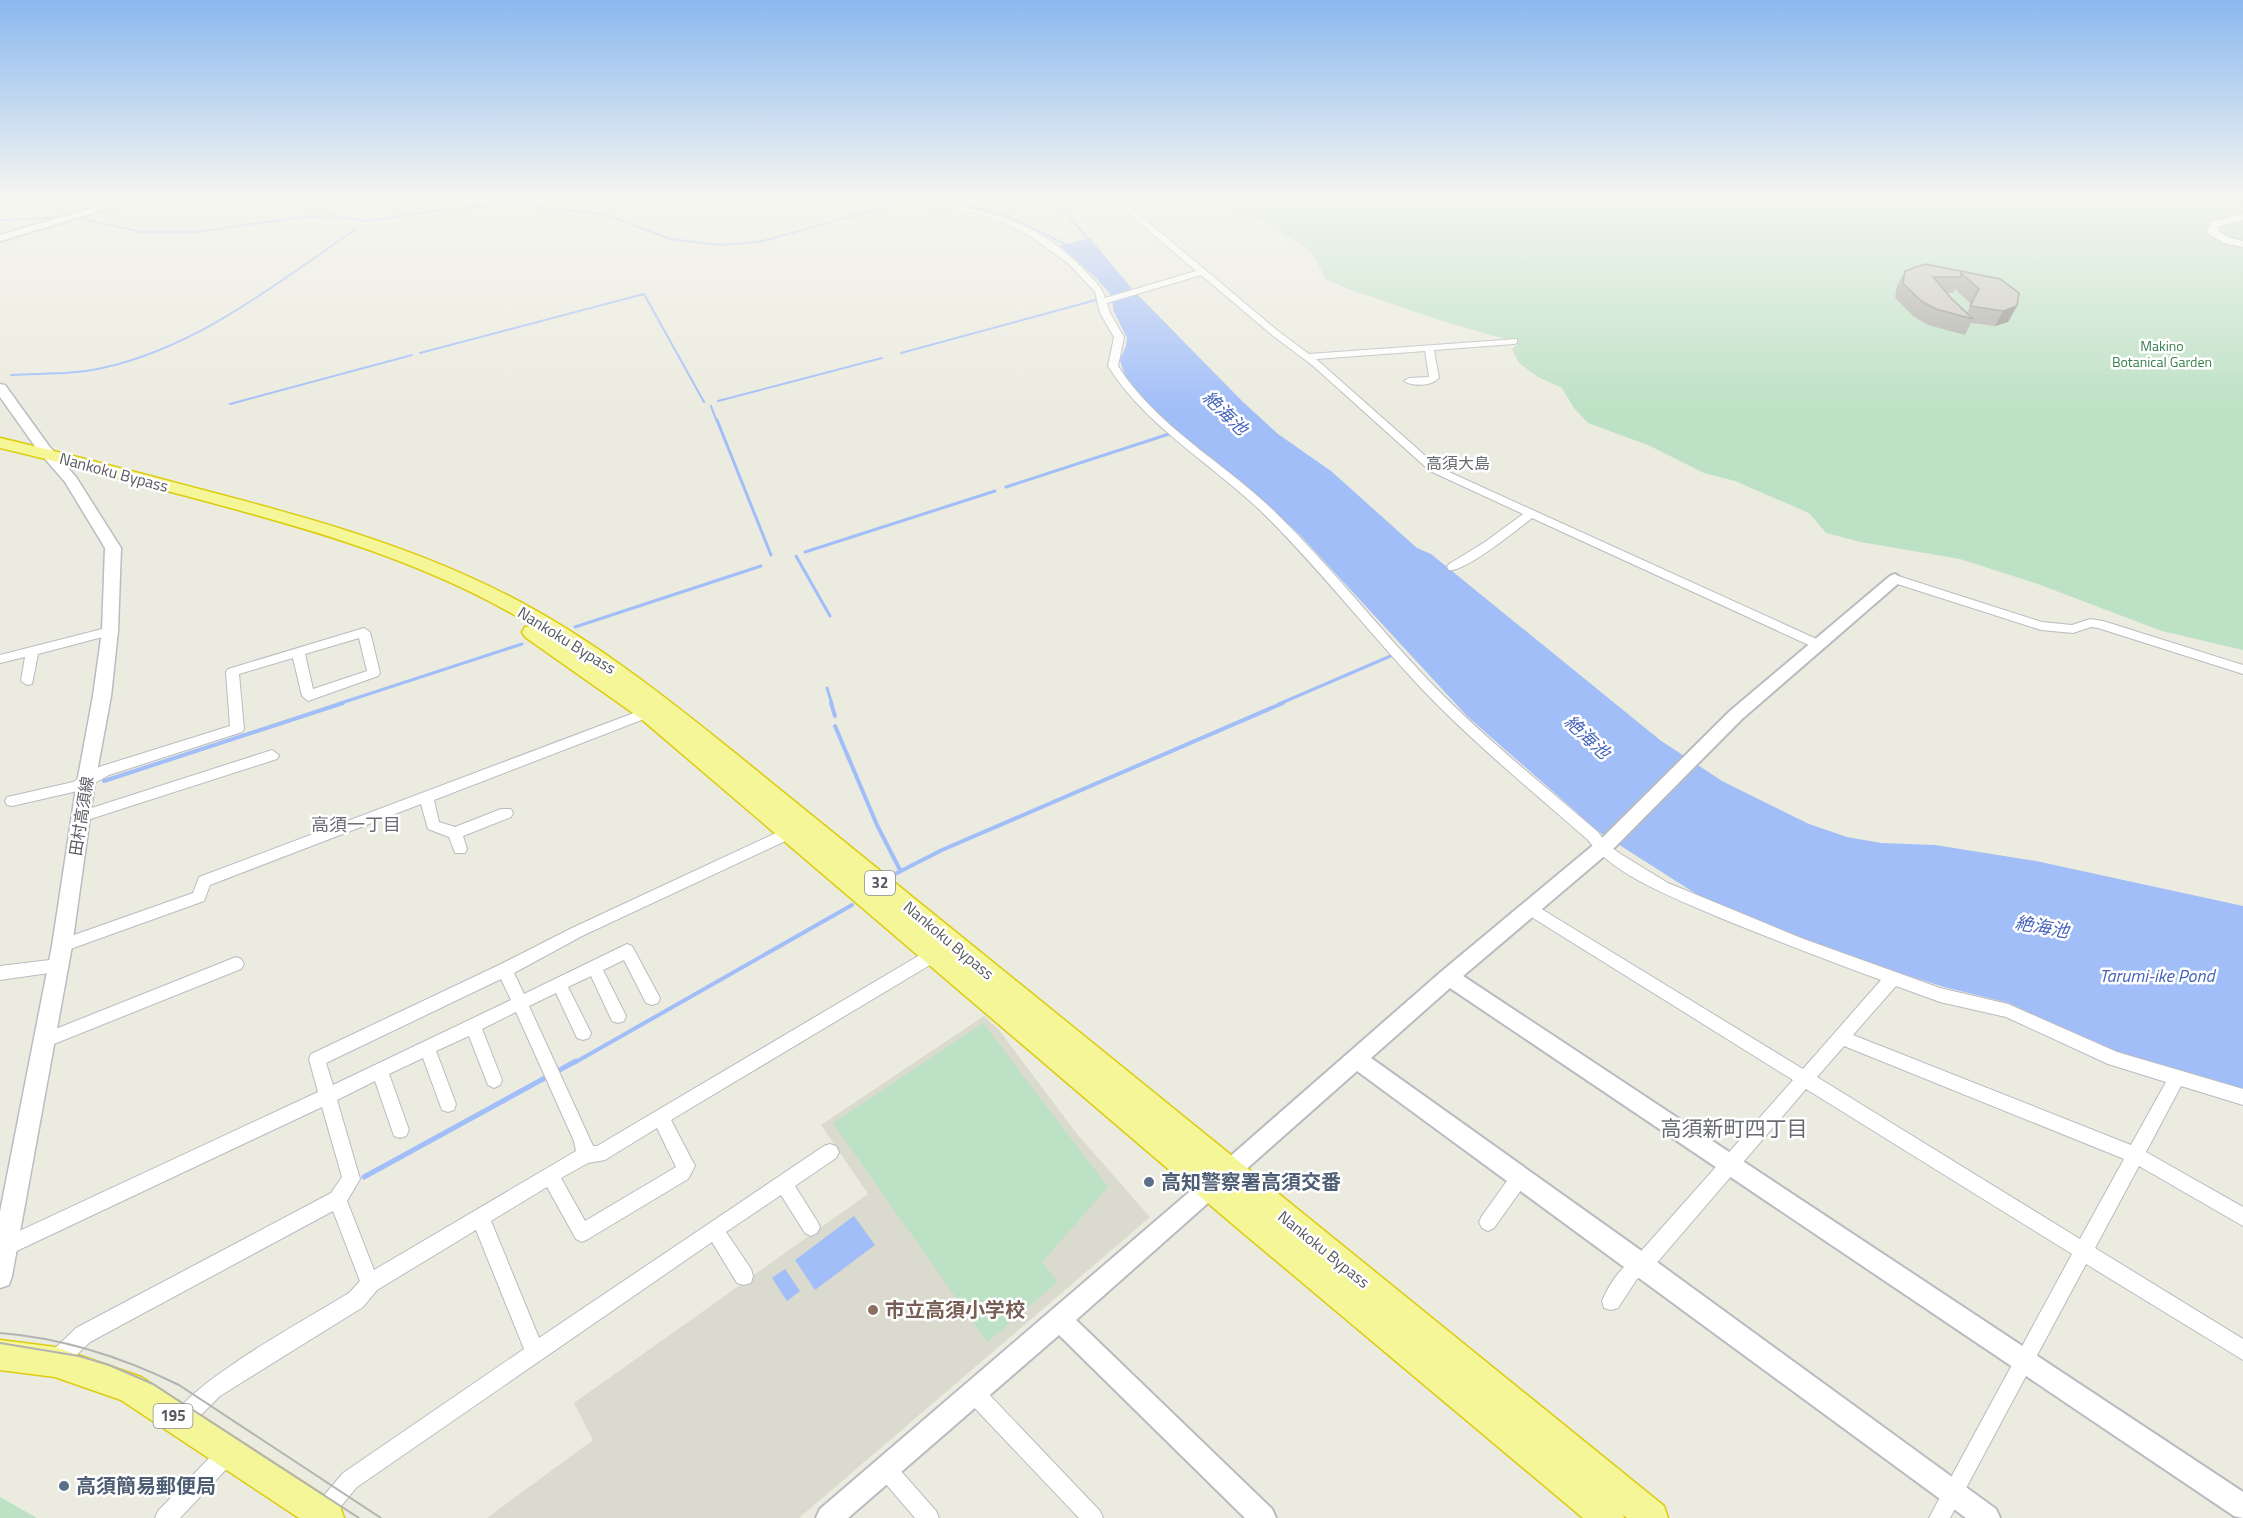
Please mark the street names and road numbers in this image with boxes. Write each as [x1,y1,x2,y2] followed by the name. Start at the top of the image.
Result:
[57,446,171,498] street label: Nankoku Bypass
[513,600,621,680] street label: Nankoku Bypass
[63,775,99,857] street label: 田村高須線
[865,871,895,895] road number: 32
[898,895,1000,985] street label: Nankoku Bypass
[1273,1204,1375,1294] street label: Nankoku Bypass
[154,1404,192,1428] road number: 195

